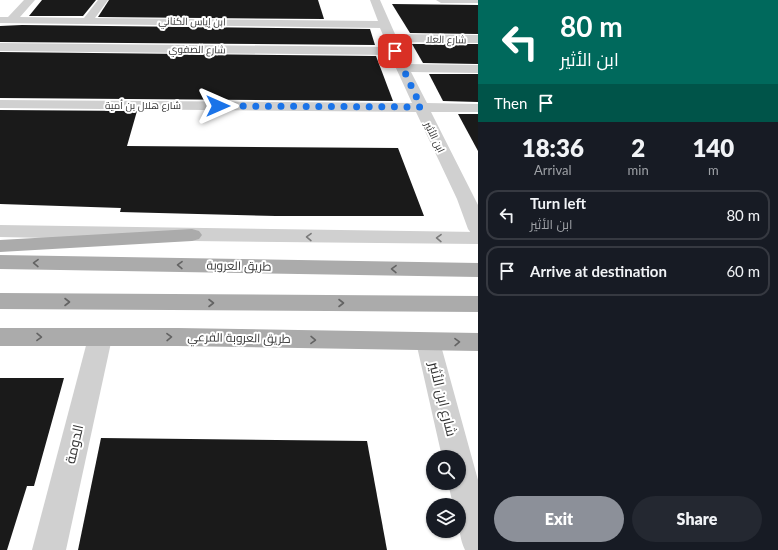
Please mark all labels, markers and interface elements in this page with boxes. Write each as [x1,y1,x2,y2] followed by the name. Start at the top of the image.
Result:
[560,9,623,43] text: 80 m
[158,14,226,30] street label: ابن إياس الكناني
[494,16,546,68] icon: left
[426,33,466,46] street label: شارع العلا
[378,34,412,68] pin
[384,40,406,62] icon: arrive
[168,43,226,57] street label: شارع الصفوي
[560,48,619,70] text: ابن الأثير
[197,85,239,127] position arrow
[535,92,557,114] icon: arrive
[494,94,527,112] text: Then
[105,99,181,112] street label: شارع هلال بن أمية
[421,119,448,155] street label: ابن الأثير
[522,133,584,162] text: 18:36
[631,133,645,162] text: 2
[692,133,734,162] text: 140
[534,162,572,178] text: Arrival
[628,162,649,178] text: min
[708,162,719,178] text: m
[530,194,586,212] text: Turn left
[496,204,518,226] icon: left
[726,206,760,224] text: 80 m
[530,216,572,232] text: ابن الأثير
[306,232,312,241] one-way arrow
[436,234,442,242] one-way arrow
[206,257,272,274] street label: طريق العروبة
[33,259,39,267] one-way arrow
[496,260,518,282] icon: arrive
[177,261,183,270] one-way arrow
[530,262,667,280] text: Arrive at destination
[726,262,760,280] text: 60 m
[391,265,397,273] one-way arrow
[64,298,70,306] one-way arrow
[208,298,214,307] one-way arrow
[338,299,344,307] one-way arrow
[187,329,291,349] street label: طريق العروبة الفرعي
[36,333,42,341] one-way arrow
[166,333,172,341] one-way arrow
[310,335,316,344] one-way arrow
[454,338,460,346] one-way arrow
[425,359,461,438] street label: شارع ابن الأثير
[61,423,86,465] street label: الدومة
[426,450,466,538] map controls
[426,450,466,490] button: search
[494,496,624,542] button: Exit
[632,496,762,542] button: Share
[426,498,466,538] button: layers

